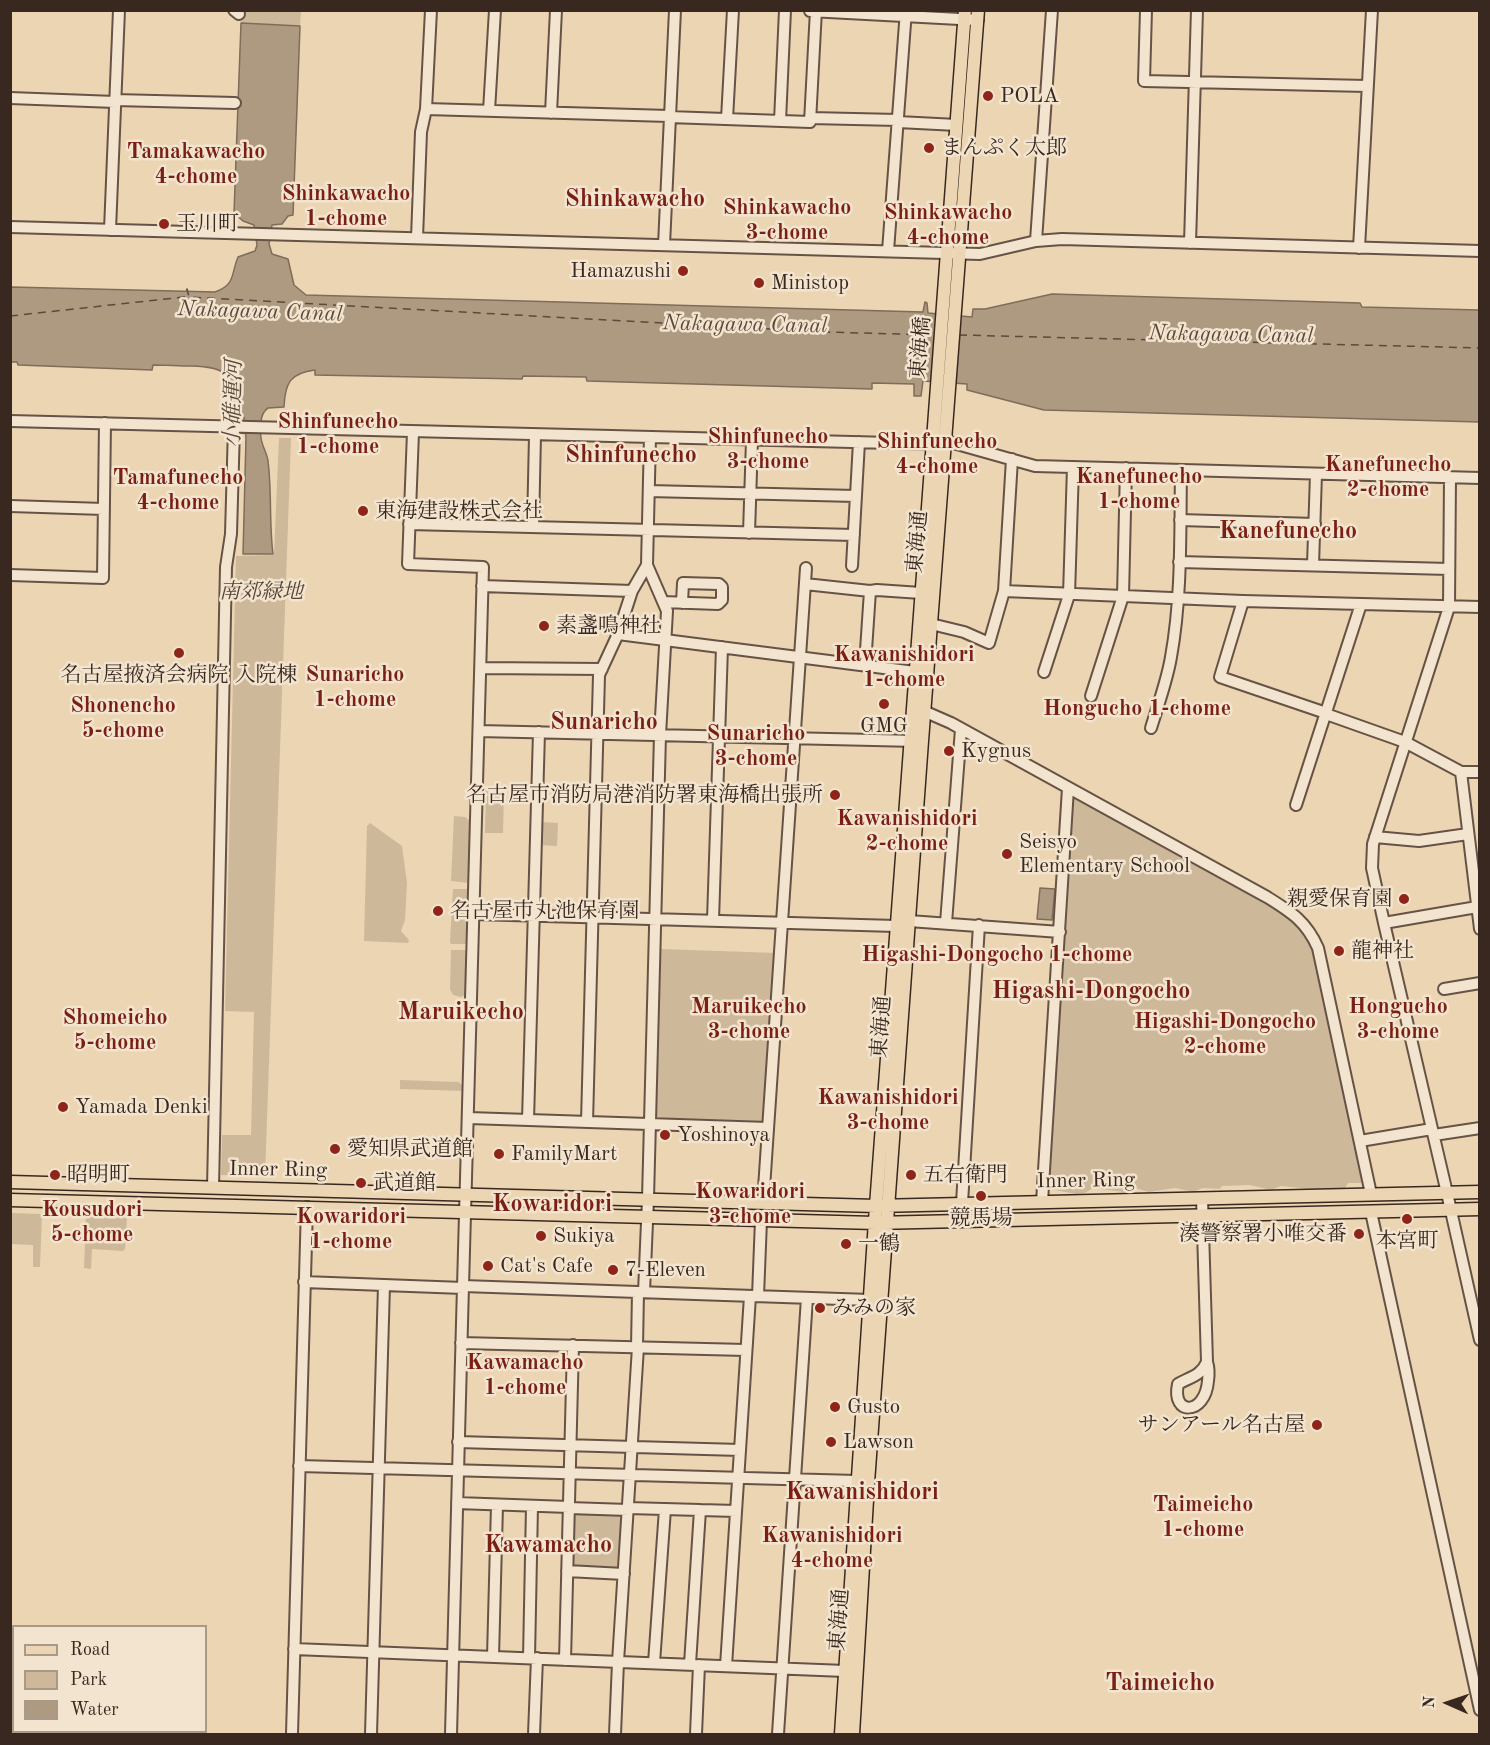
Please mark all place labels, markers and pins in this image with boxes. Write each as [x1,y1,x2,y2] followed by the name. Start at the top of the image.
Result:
[1000,83,1059,109] place label: POLA
[981,89,995,103] marker: POLA
[941,135,1067,161] place label: まんぷく太郎
[922,141,936,155] marker: まんぷく太郎
[176,211,239,237] place label: 玉川町
[157,217,171,231] marker: 玉川町
[570,258,671,284] place label: Hamazushi
[676,264,690,278] marker: Hamazushi
[771,270,849,296] place label: Ministop
[752,276,766,290] marker: Ministop
[375,498,543,524] place label: 東海建設株式会社
[356,504,370,518] marker: 東海建設株式会社
[556,613,661,639] place label: 素盞鳴神社
[537,619,551,633] marker: 素盞鳴神社
[172,646,186,660] marker: 名古屋掖済会病院 入院棟
[61,662,297,688] place label: 名古屋掖済会病院 入院棟
[877,697,891,711] marker: GMG
[860,713,908,739] place label: GMG
[961,738,1031,764] place label: Kygnus
[942,744,956,758] marker: Kygnus
[466,782,823,808] place label: 名古屋市消防局港消防署東海橋出張所
[828,788,842,802] marker: 名古屋市消防局港消防署東海橋出張所
[1019,829,1190,879] place label: Seisyo Elementary School
[1000,847,1014,861] marker: Seisyo Elementary School
[1287,886,1392,912] place label: 親愛保育園
[1397,892,1411,906] marker: 親愛保育園
[450,898,639,924] place label: 名古屋市丸池保育園
[431,904,445,918] marker: 名古屋市丸池保育園
[1351,938,1414,964] place label: 龍神社
[1332,944,1346,958] marker: 龍神社
[75,1094,208,1120] place label: Yamada Denki
[56,1100,70,1114] marker: Yamada Denki
[677,1122,770,1148] place label: Yoshinoya
[658,1128,672,1142] marker: Yoshinoya
[347,1136,473,1162] place label: 愛知県武道館
[511,1141,617,1167] place label: FamilyMart
[328,1142,342,1156] marker: 愛知県武道館
[492,1147,506,1161] marker: FamilyMart
[67,1162,130,1188] place label: 昭明町
[923,1162,1007,1188] place label: 五右衛門
[48,1168,62,1182] marker: 昭明町
[904,1168,918,1182] marker: 五右衛門
[373,1170,436,1196] place label: 武道館
[354,1176,368,1190] marker: 武道館
[974,1189,988,1203] marker: 競馬場
[950,1205,1012,1231] place label: 競馬場
[1400,1212,1414,1226] marker: 本宮町
[1179,1221,1347,1247] place label: 湊警察署小唯交番
[553,1223,615,1249] place label: Sukiya
[1352,1227,1366,1241] marker: 湊警察署小唯交番
[1376,1228,1438,1254] place label: 本宮町
[534,1229,548,1243] marker: Sukiya
[858,1231,900,1257] place label: 一鶴
[839,1237,853,1251] marker: 一鶴
[500,1253,593,1279] place label: Cat's Cafe
[625,1257,706,1283] place label: 7-Eleven
[481,1259,495,1273] marker: Cat's Cafe
[606,1263,620,1277] marker: 7-Eleven
[832,1295,916,1321] place label: みみの家
[813,1301,827,1315] marker: みみの家
[847,1394,900,1420] place label: Gusto
[828,1400,842,1414] marker: Gusto
[1138,1412,1305,1438] place label: サンアール名古屋
[1310,1418,1324,1432] marker: サンアール名古屋
[843,1429,914,1455] place label: Lawson
[824,1435,838,1449] marker: Lawson

